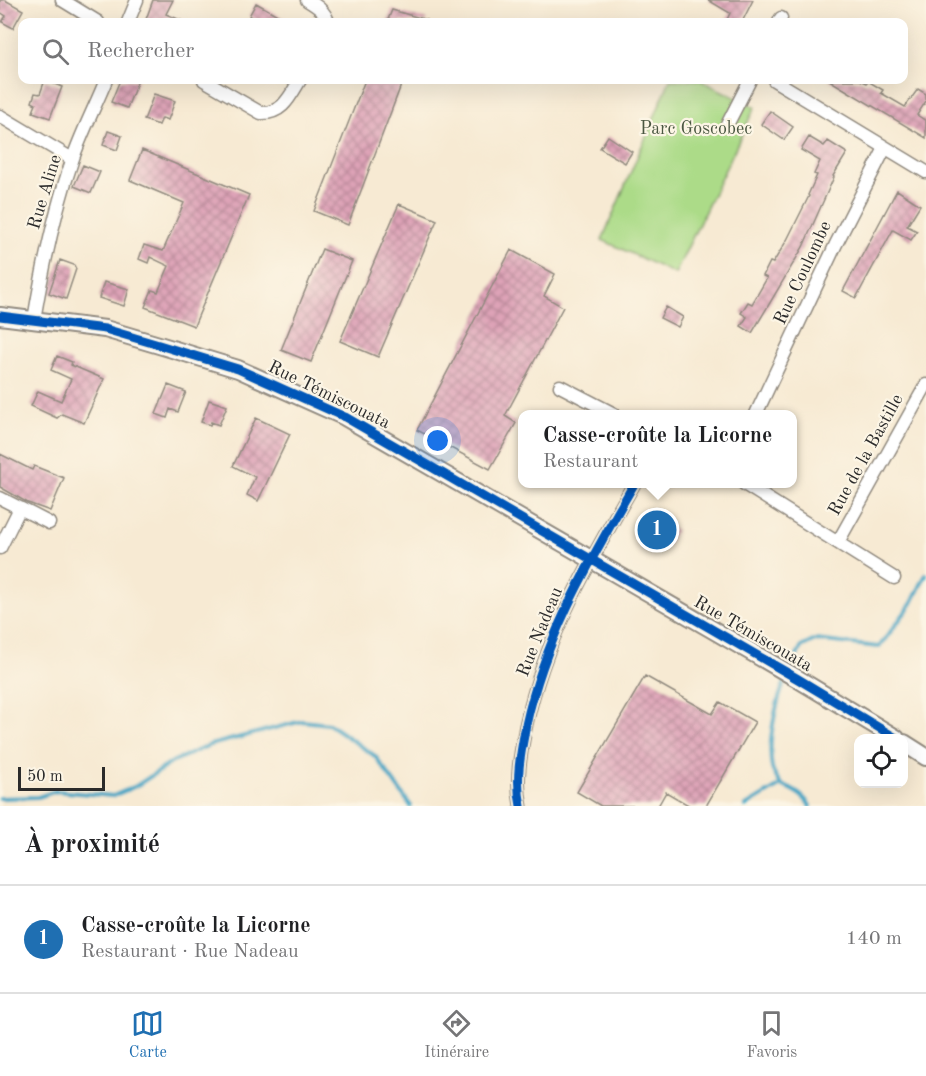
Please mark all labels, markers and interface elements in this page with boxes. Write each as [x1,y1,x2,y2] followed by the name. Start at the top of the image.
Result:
[18,18,908,84] search box
[39,35,72,68] icon: search
[87,40,194,62] text: Rechercher
[640,120,752,138] park label: Parc Goscobec
[25,152,65,232] street label: Rue Aline
[771,218,835,328] street label: Rue Coulombe
[265,358,393,432] street label: Rue Témiscouata
[825,391,907,519] street label: Rue de la Bastille
[518,410,797,488] popup
[543,425,772,447] text: Casse-croûte la Licorne
[423,426,452,455] your location
[543,452,638,472] text: Restaurant
[638,508,676,552] pin: 1
[514,584,566,679] street label: Rue Nadeau
[691,593,815,675] street label: Rue Témiscouata
[854,734,908,788] map controls
[854,734,908,788] button: locate
[18,764,105,792] scale bar
[27,769,63,785] text: 50 m
[24,832,160,858] text: À proximité
[81,915,311,937] text: Casse-croûte la Licorne
[38,929,49,949] text: 1
[846,929,902,949] text: 140 m
[81,942,299,962] text: Restaurant · Rue Nadeau
[129,1007,167,1063] tab: Carte
[424,1007,489,1063] tab: Itinéraire
[747,1007,797,1063] tab: Favoris

